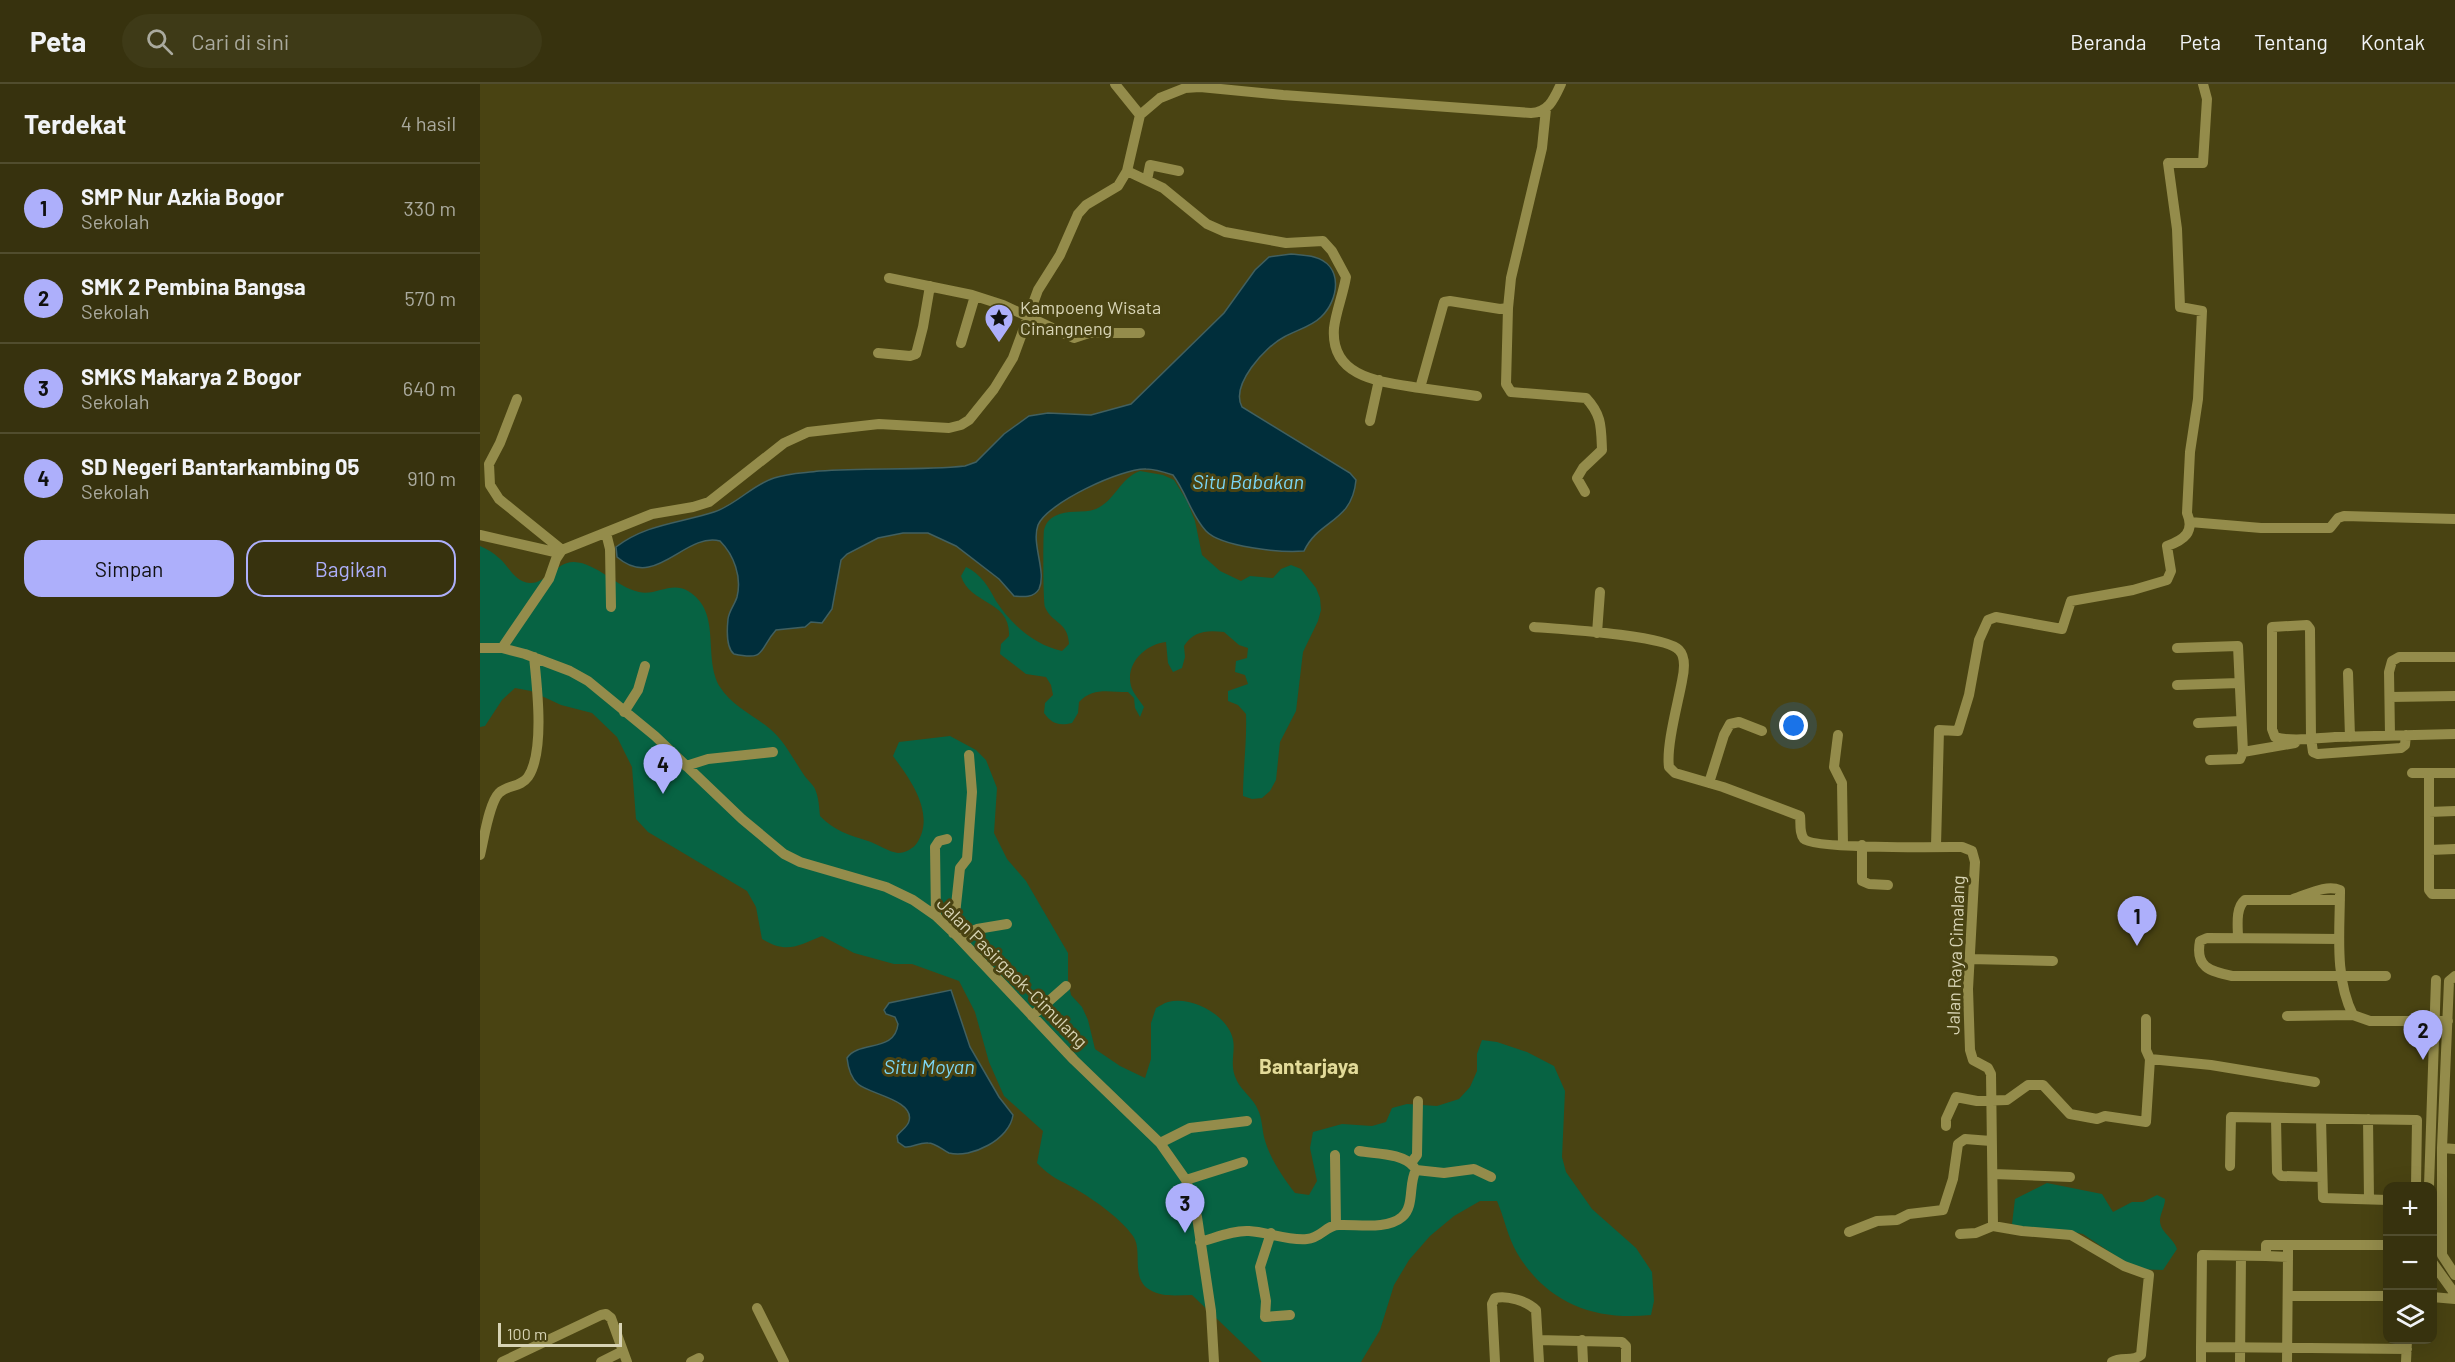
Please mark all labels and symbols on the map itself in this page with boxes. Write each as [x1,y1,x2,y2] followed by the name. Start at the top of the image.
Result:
[1020,296,1161,339] place label: Kampoeng Wisata Cinangneng
[983,302,1015,344] place icon: Kampoeng Wisata Cinangneng
[1192,469,1304,493] water label: Situ Babakan
[1779,711,1808,740] your location
[644,744,682,794] pin: 4
[1941,875,1969,1035] street label: Jalan Raya Cimalang
[933,892,1093,1052] street label: Jalan Pasirgaok–Cimulang
[2118,896,2156,946] pin: 1
[2404,1010,2442,1060] pin: 2
[1259,1053,1359,1078] district label: Bantarjaya
[883,1054,975,1078] water label: Situ Moyan
[1166,1184,1204,1233] pin: 3
[498,1320,622,1348] scale bar

